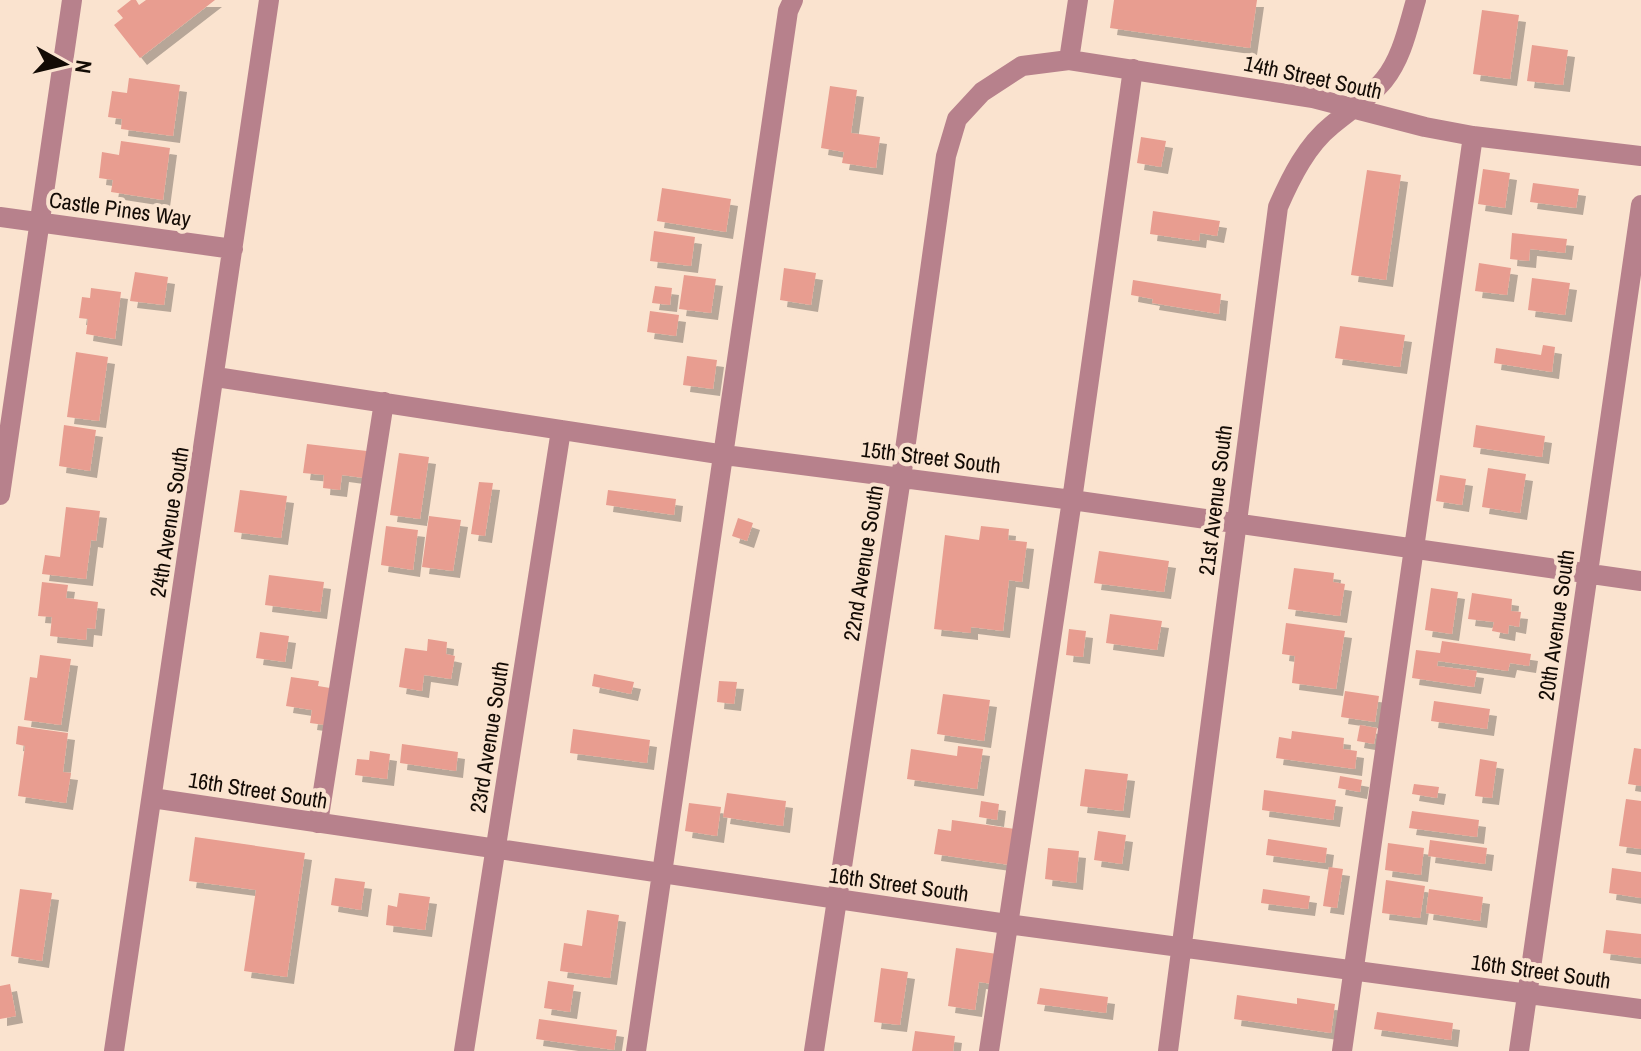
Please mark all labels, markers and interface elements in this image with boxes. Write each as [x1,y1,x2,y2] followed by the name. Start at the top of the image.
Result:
[24,24,104,104] north arrow
[1241,48,1385,106] street label: 14th Street South
[68,58,100,75] text: N
[47,184,193,234] street label: Castle Pines Way
[1191,423,1239,577] street label: 21st Avenue South
[859,434,1003,480] street label: 15th Street South
[142,444,196,600] street label: 24th Avenue South
[836,483,890,643] street label: 22nd Avenue South
[1531,548,1581,702] street label: 20th Avenue South
[462,659,516,815] street label: 23rd Avenue South
[186,764,330,816] street label: 16th Street South
[827,859,971,909] street label: 16th Street South
[1469,946,1613,996] street label: 16th Street South

